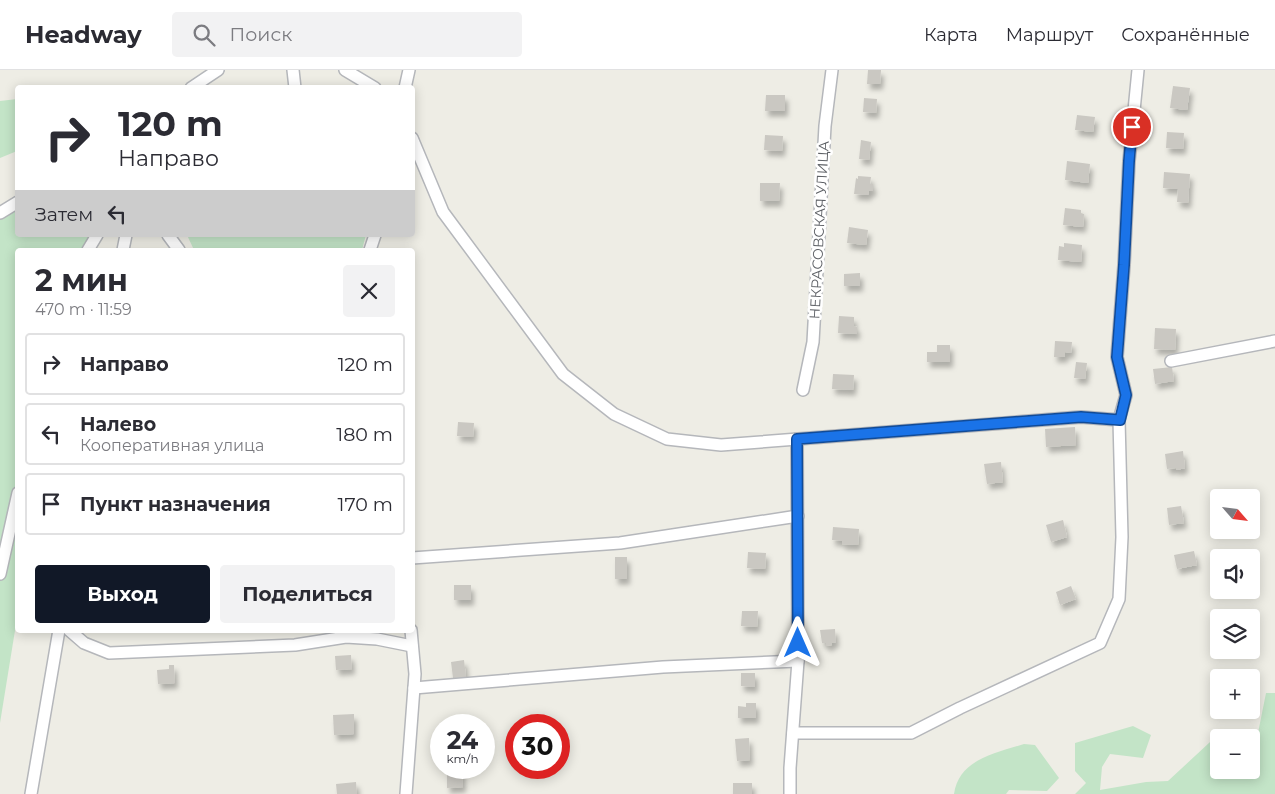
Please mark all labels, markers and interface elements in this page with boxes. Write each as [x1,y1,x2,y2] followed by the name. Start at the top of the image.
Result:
[172,12,522,57] search box
[25,20,142,49] text: Headway
[190,21,218,49] icon: search
[230,23,292,46] text: Поиск
[924,24,978,46] text: Карта
[1006,24,1093,46] text: Маршрут
[1121,24,1250,46] text: Сохранённые
[118,102,223,145] text: 120 m
[35,105,100,170] icon: right
[1111,106,1153,148] pin
[1118,113,1146,141] icon: arrive
[805,140,833,320] street label: НЕКРАСОВСКАЯ УЛИЦА
[118,145,219,172] text: Направо
[103,200,131,228] icon: left
[35,203,93,226] text: Затем
[35,262,128,299] text: 2 мин
[343,265,395,317] button: close
[35,300,132,319] text: 470 m · 11:59
[37,350,65,378] icon: right
[80,353,169,376] text: Направо
[338,353,393,376] text: 120 m
[80,413,156,436] text: Налево
[37,420,65,448] icon: left
[336,423,393,446] text: 180 m
[80,436,264,455] text: Кооперативная улица
[1210,489,1260,539] north arrow
[1210,489,1260,779] map controls
[37,490,65,518] icon: arrive
[80,493,271,516] text: Пункт назначения
[338,493,393,516] text: 170 m
[1210,549,1260,599] button: sound
[35,565,210,623] button: Выход
[220,565,395,623] button: Поделиться
[1210,609,1260,659] button: layers
[771,616,823,668] position arrow
[1210,669,1260,719] button: +
[505,714,570,779] speed limit sign: 30
[447,725,478,755] text: 24
[1210,729,1260,779] button: −
[446,751,479,766] text: km/h

